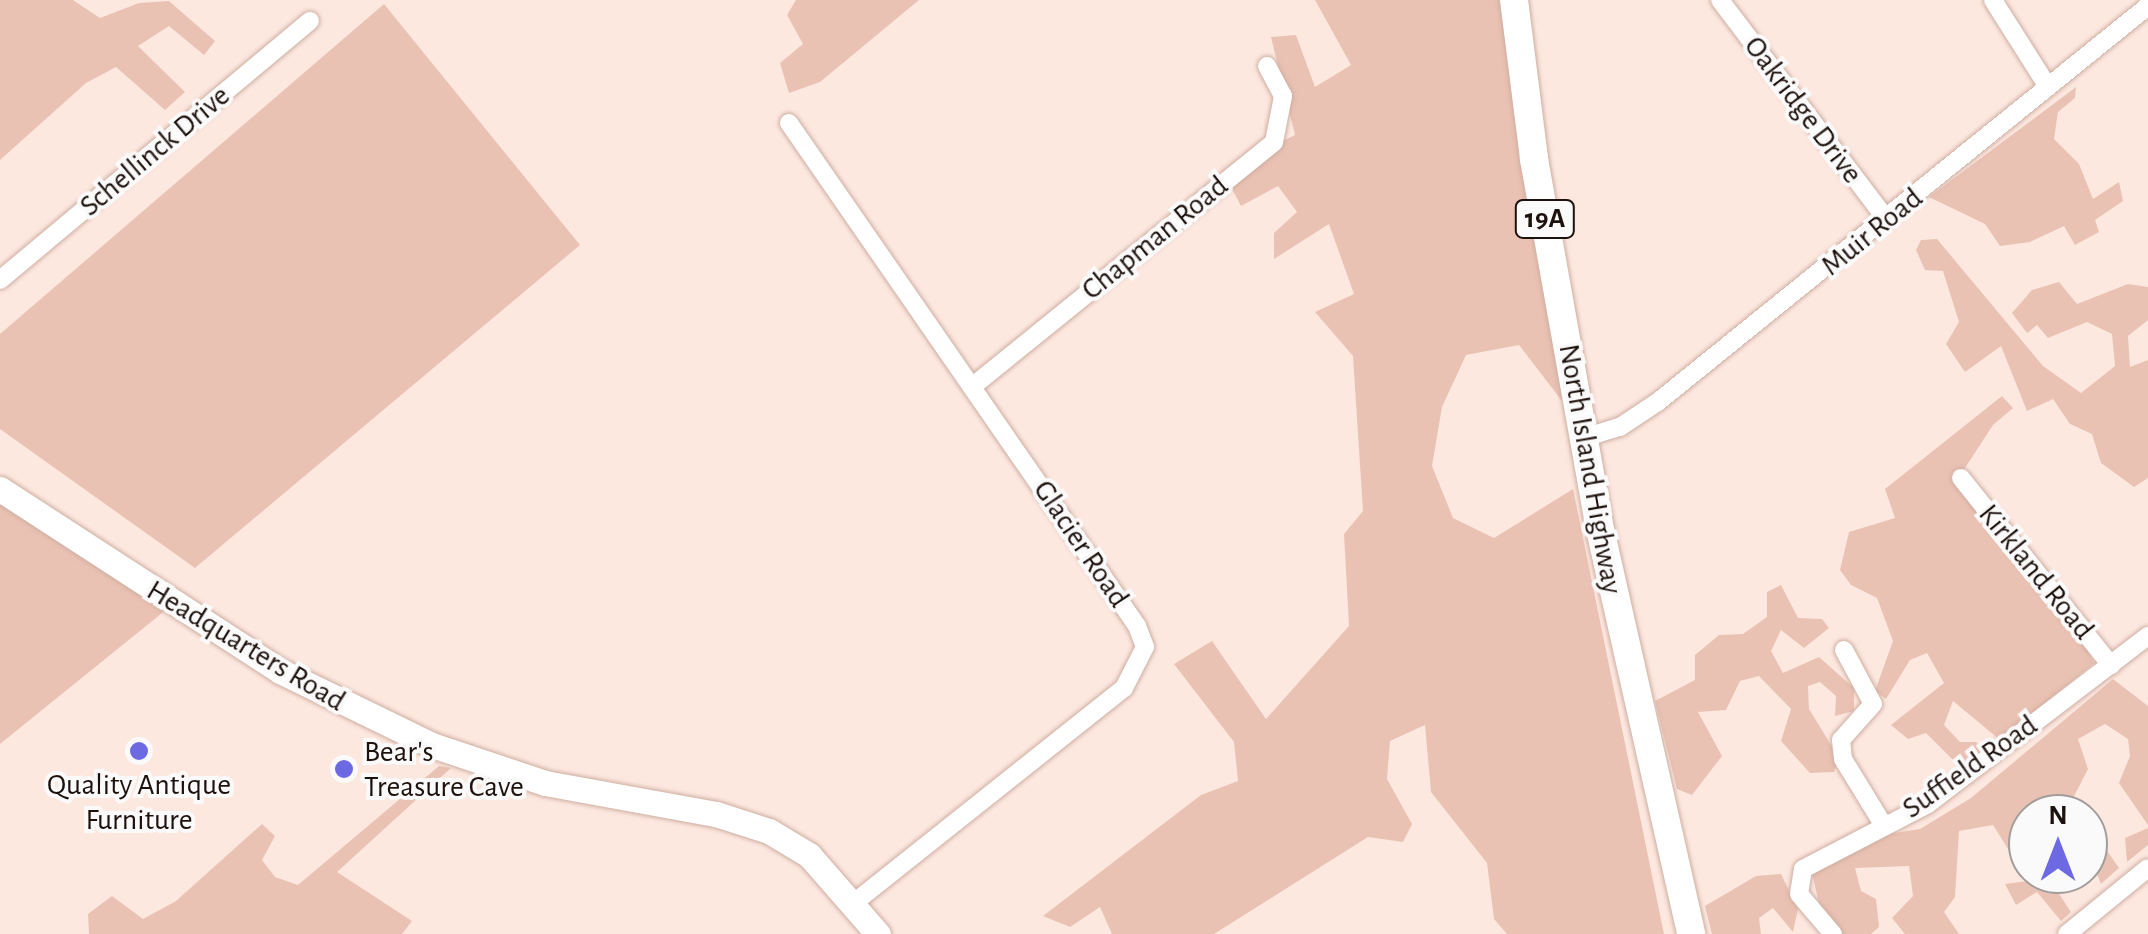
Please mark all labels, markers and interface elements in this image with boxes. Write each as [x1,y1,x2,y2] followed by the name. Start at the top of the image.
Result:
[1736,29,1870,191] street label: Oakridge Drive
[73,78,237,224] street label: Schellinck Drive
[1075,168,1235,308] street label: Chapman Road
[1814,180,1930,284] street label: Muir Road
[1512,196,1578,242] road number: 19A
[1550,341,1630,597] street label: North Island Highway
[1025,473,1137,615] street label: Glacier Road
[1971,497,2101,647] street label: Kirkland Road
[140,573,352,719] street label: Headquarters Road
[1896,707,2044,827] street label: Suffield Road
[364,734,524,804] place label: Bear's Treasure Cave
[128,740,150,762] marker: Quality Antique Furniture
[333,758,355,780] marker: Bear's Treasure Cave
[47,767,231,838] place label: Quality Antique Furniture
[2008,794,2108,894] north arrow
[2048,802,2068,830] text: N

